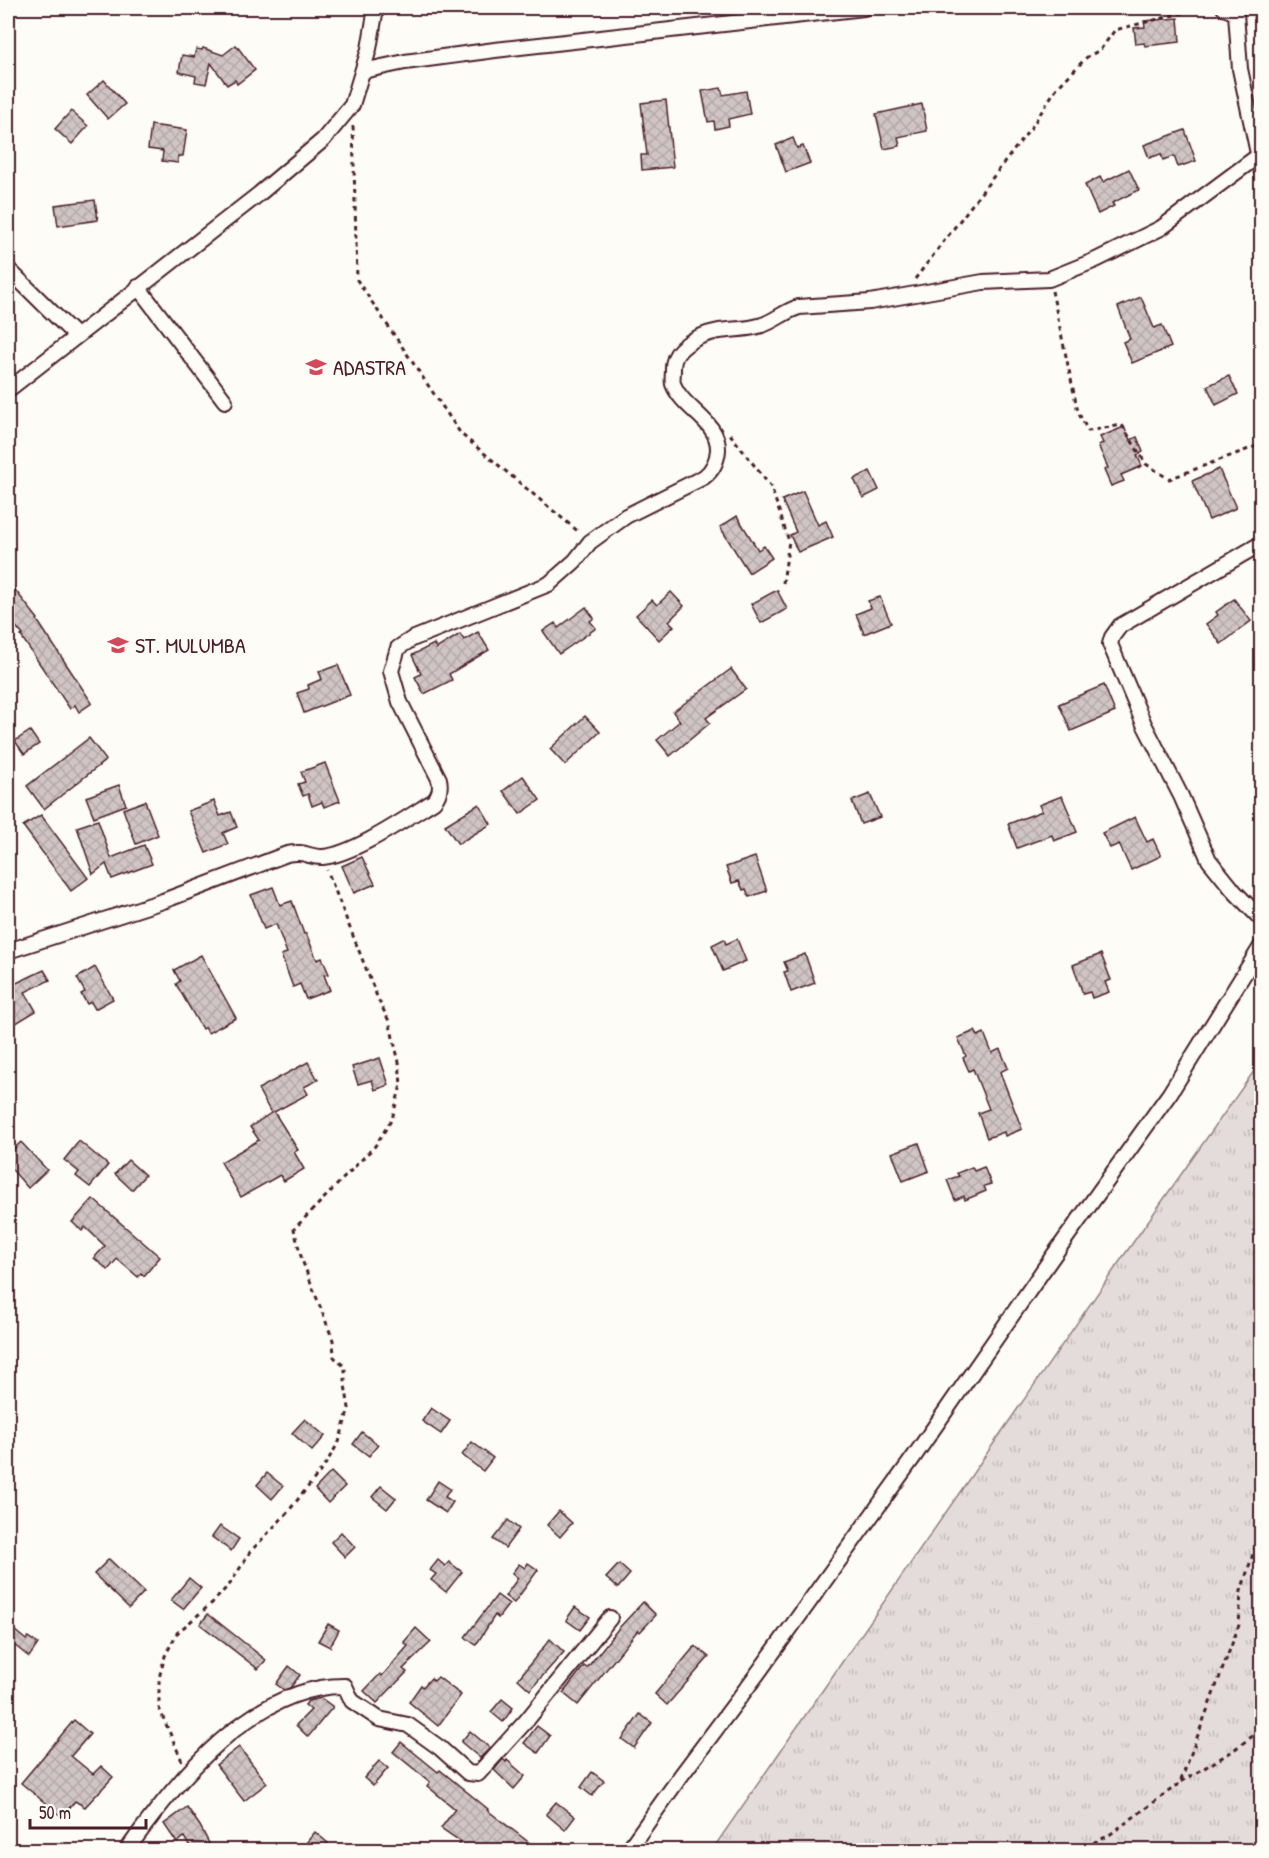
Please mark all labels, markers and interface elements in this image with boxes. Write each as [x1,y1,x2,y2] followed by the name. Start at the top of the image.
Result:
[333,352,406,382] place label: ADASTRA
[304,355,328,379] school or university icon: ADASTRA
[135,630,246,660] place label: ST. MULUMBA
[106,633,130,657] school or university icon: ST. MULUMBA
[30,1792,146,1830] scale bar
[39,1800,71,1825] text: 50 m

